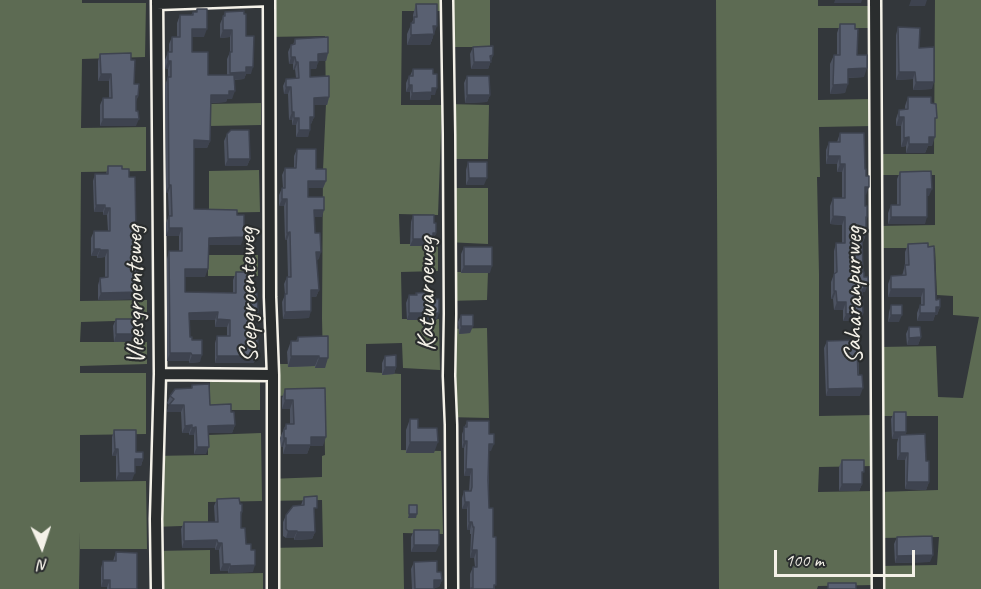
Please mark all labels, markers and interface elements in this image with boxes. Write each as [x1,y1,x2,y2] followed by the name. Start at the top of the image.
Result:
[119,225,153,365] street label: Vleesgroenteweg
[838,226,870,364] street label: Saharanpurweg
[232,227,266,363] street label: Soepgroenteweg
[411,237,443,351] street label: Katwaroeweg
[12,517,72,577] north arrow
[777,538,918,576] scale bar
[785,549,824,571] text: 100 m
[37,555,48,575] text: N

